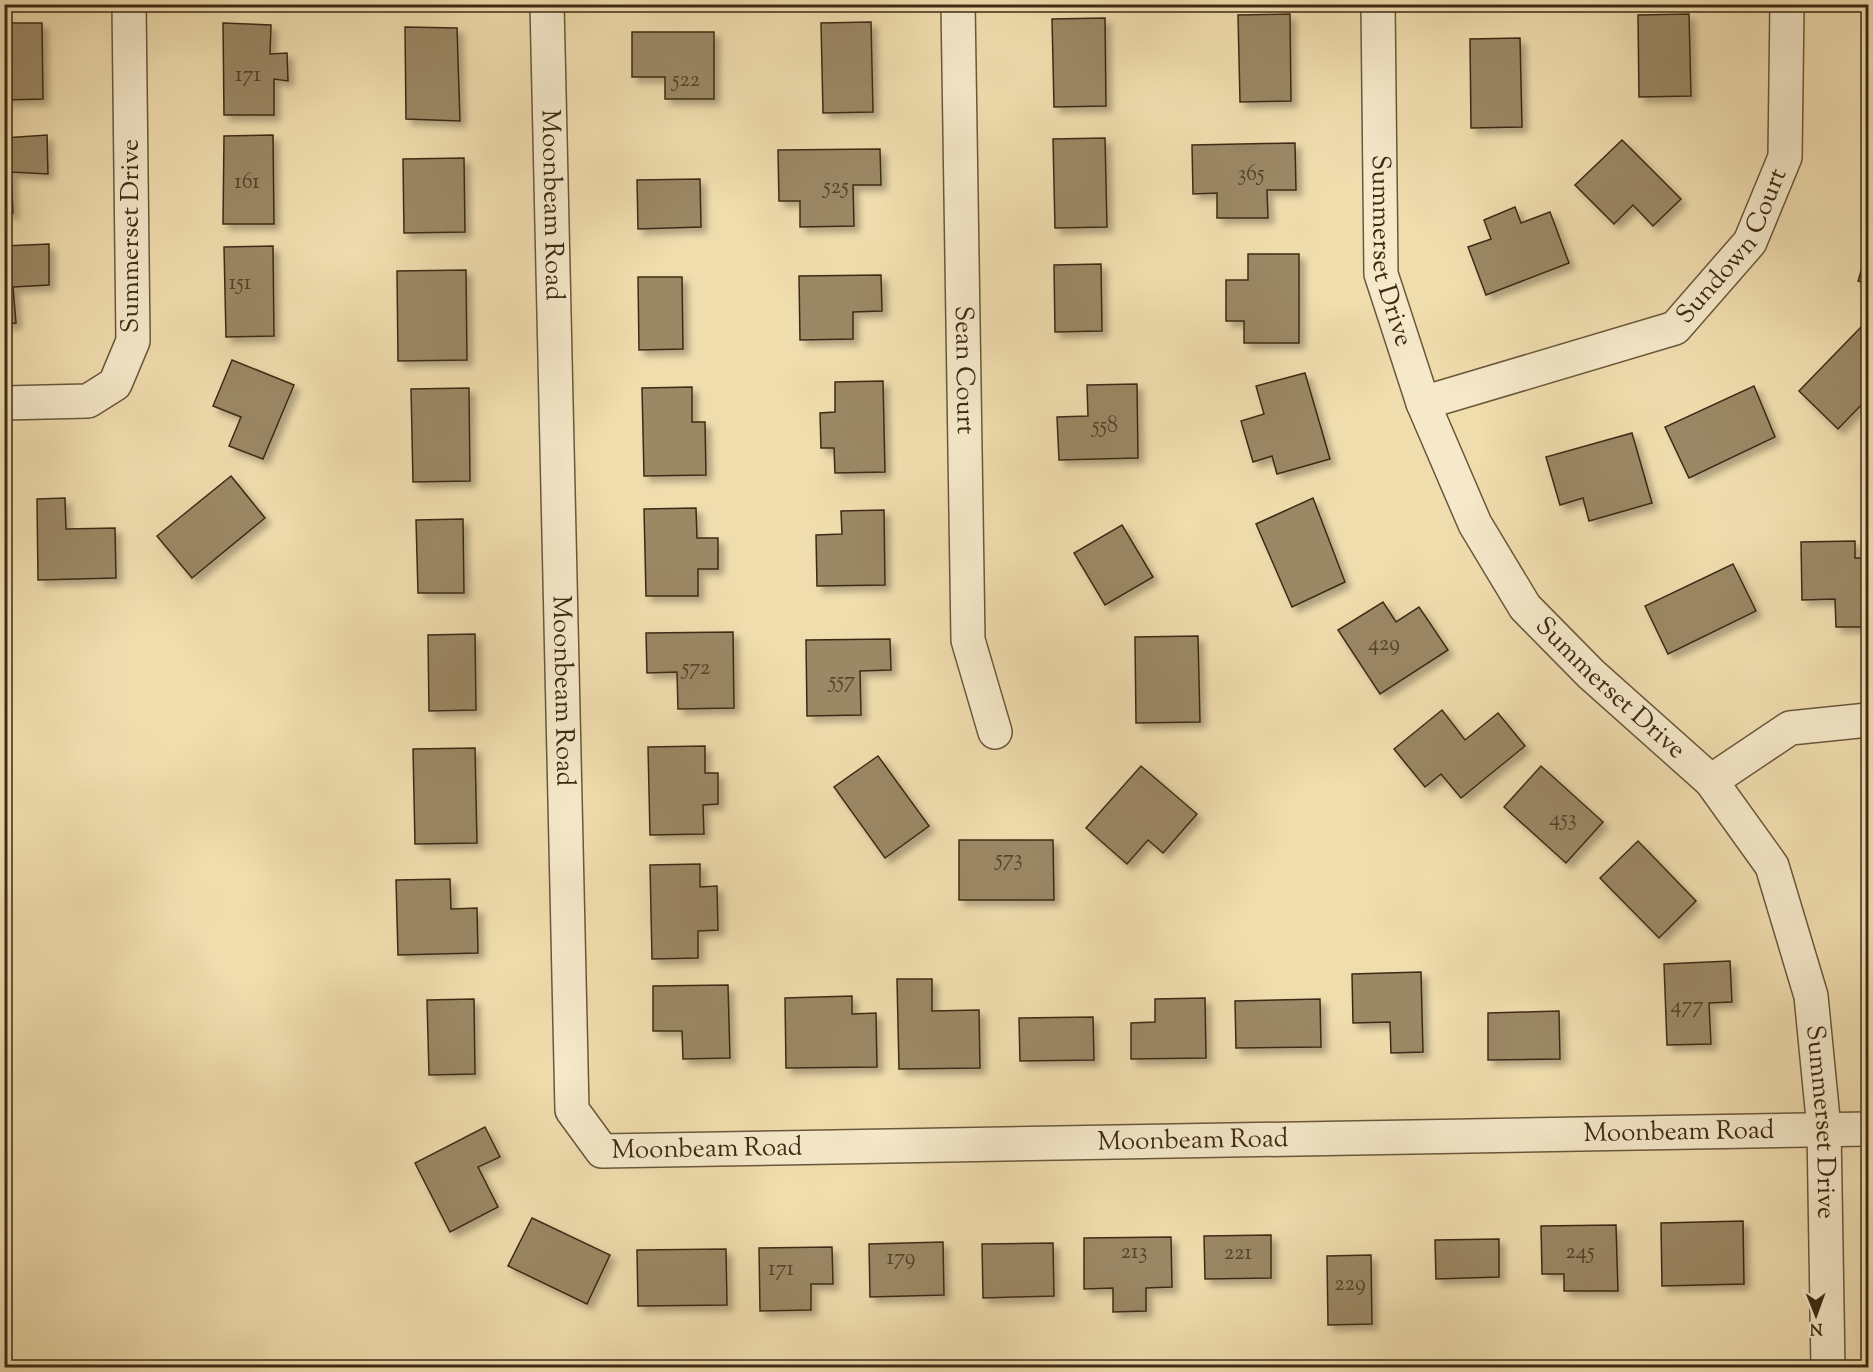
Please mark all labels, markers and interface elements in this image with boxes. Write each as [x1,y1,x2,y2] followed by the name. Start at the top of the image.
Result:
[235,60,262,92] house number: 171
[670,65,700,97] house number: 522
[531,109,572,301] street label: Moonbeam Road
[113,139,150,333] street label: Summerset Drive
[1361,155,1422,351] street label: Summerset Drive
[1237,159,1265,191] house number: 365
[1668,163,1797,333] street label: Sundown Court
[234,167,260,199] house number: 161
[821,172,849,204] house number: 525
[229,268,252,300] house number: 151
[944,305,983,435] street label: Sean Court
[1090,411,1118,443] house number: 558
[542,595,583,787] street label: Moonbeam Road
[1526,609,1694,768] street label: Summerset Drive
[1368,629,1400,661] house number: 429
[680,653,710,685] house number: 572
[827,666,855,698] house number: 557
[1549,804,1577,836] house number: 453
[993,844,1023,876] house number: 573
[1670,991,1704,1023] house number: 477
[1795,1023,1844,1219] street label: Summerset Drive
[1583,1112,1775,1152] street label: Moonbeam Road
[1097,1121,1289,1161] street label: Moonbeam Road
[611,1129,803,1169] street label: Moonbeam Road
[1121,1237,1147,1269] house number: 213
[1566,1237,1595,1269] house number: 245
[1224,1238,1253,1270] house number: 221
[887,1243,915,1275] house number: 179
[768,1254,795,1286] house number: 171
[1334,1269,1366,1301] house number: 229
[1786,1285,1846,1345] north arrow
[1809,1316,1823,1339] text: N

